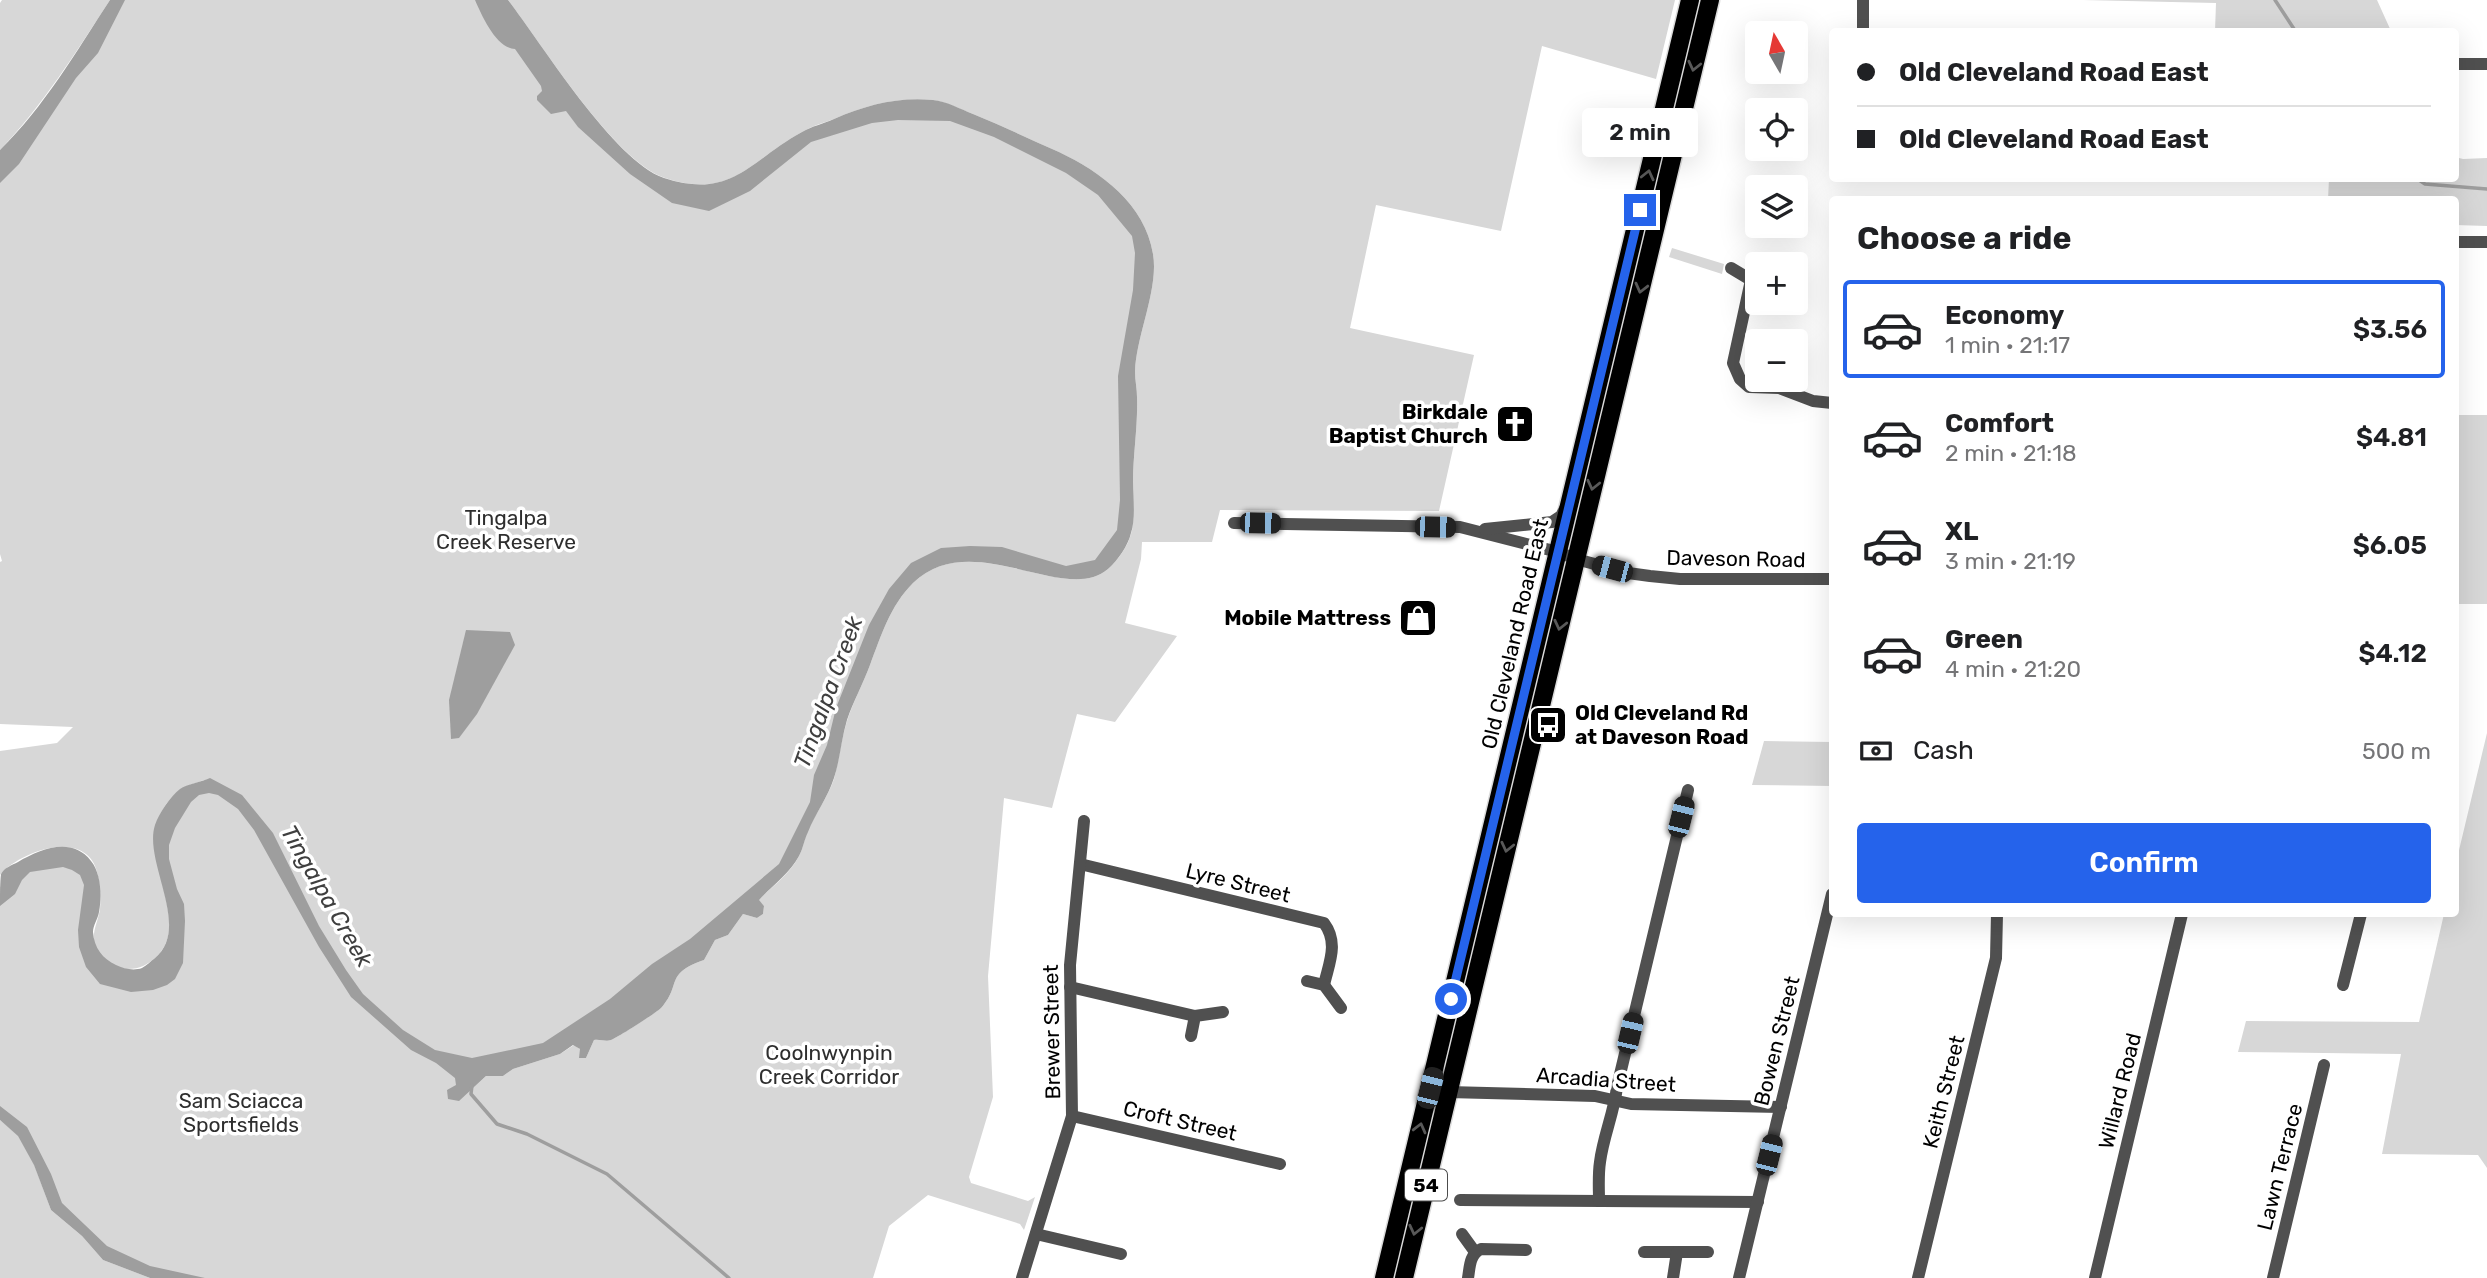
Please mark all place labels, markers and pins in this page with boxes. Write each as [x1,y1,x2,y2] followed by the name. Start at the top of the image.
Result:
[1329,399,1488,448] place label: Birkdale Baptist Church
[1494,403,1536,445] church icon: Birkdale Baptist Church
[1397,597,1439,639] shop icon: Mobile Mattress
[1224,605,1391,630] place label: Mobile Mattress
[1575,700,1749,749] place label: Old Cleveland Rd at Daveson Road
[1527,704,1569,746] bus stop icon: Old Cleveland Rd at Daveson Road

